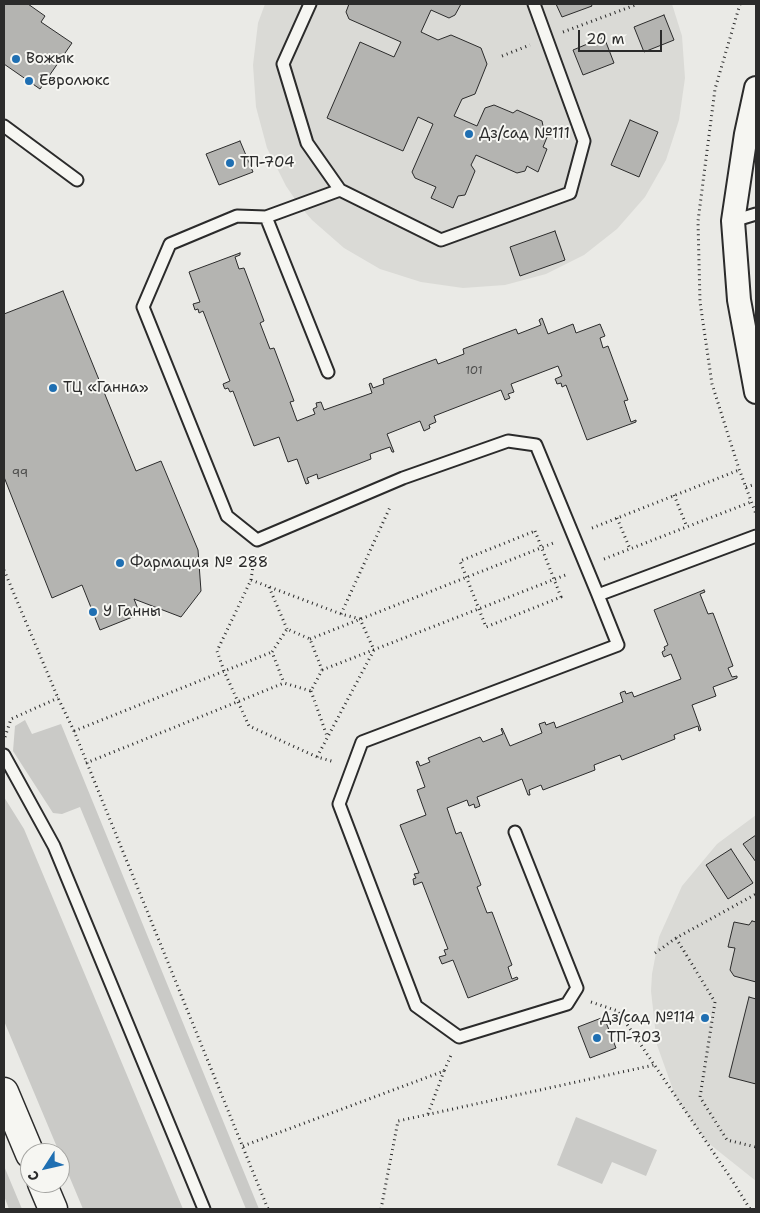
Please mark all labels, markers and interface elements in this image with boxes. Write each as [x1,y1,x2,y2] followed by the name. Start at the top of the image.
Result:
[580,20,664,52] scale bar
[586,29,625,49] text: 20 m
[26,50,74,68] place label: Вожык
[10,53,22,65] marker: Вожык
[39,72,110,90] place label: Евролюкс
[23,75,35,87] marker: Евролюкс
[479,125,570,143] place label: Дз/сад №111
[463,128,475,140] marker: Дз/сад №111
[240,154,294,172] place label: ТП-704
[224,157,236,169] marker: ТП-704
[465,364,483,378] house number: 101
[63,379,148,397] place label: ТЦ «Ганна»
[47,382,59,394] marker: ТЦ «Ганна»
[12,467,28,481] house number: 99
[130,554,268,572] place label: Фармация № 288
[114,557,126,569] marker: Фармация № 288
[103,603,161,621] place label: У Ганны
[87,606,99,618] marker: У Ганны
[600,1009,695,1027] place label: Дз/сад №114
[699,1012,711,1024] marker: Дз/сад №114
[607,1029,661,1047] place label: ТП-703
[591,1032,603,1044] marker: ТП-703
[20,1143,70,1193] north arrow
[24,1167,43,1185] text: С

